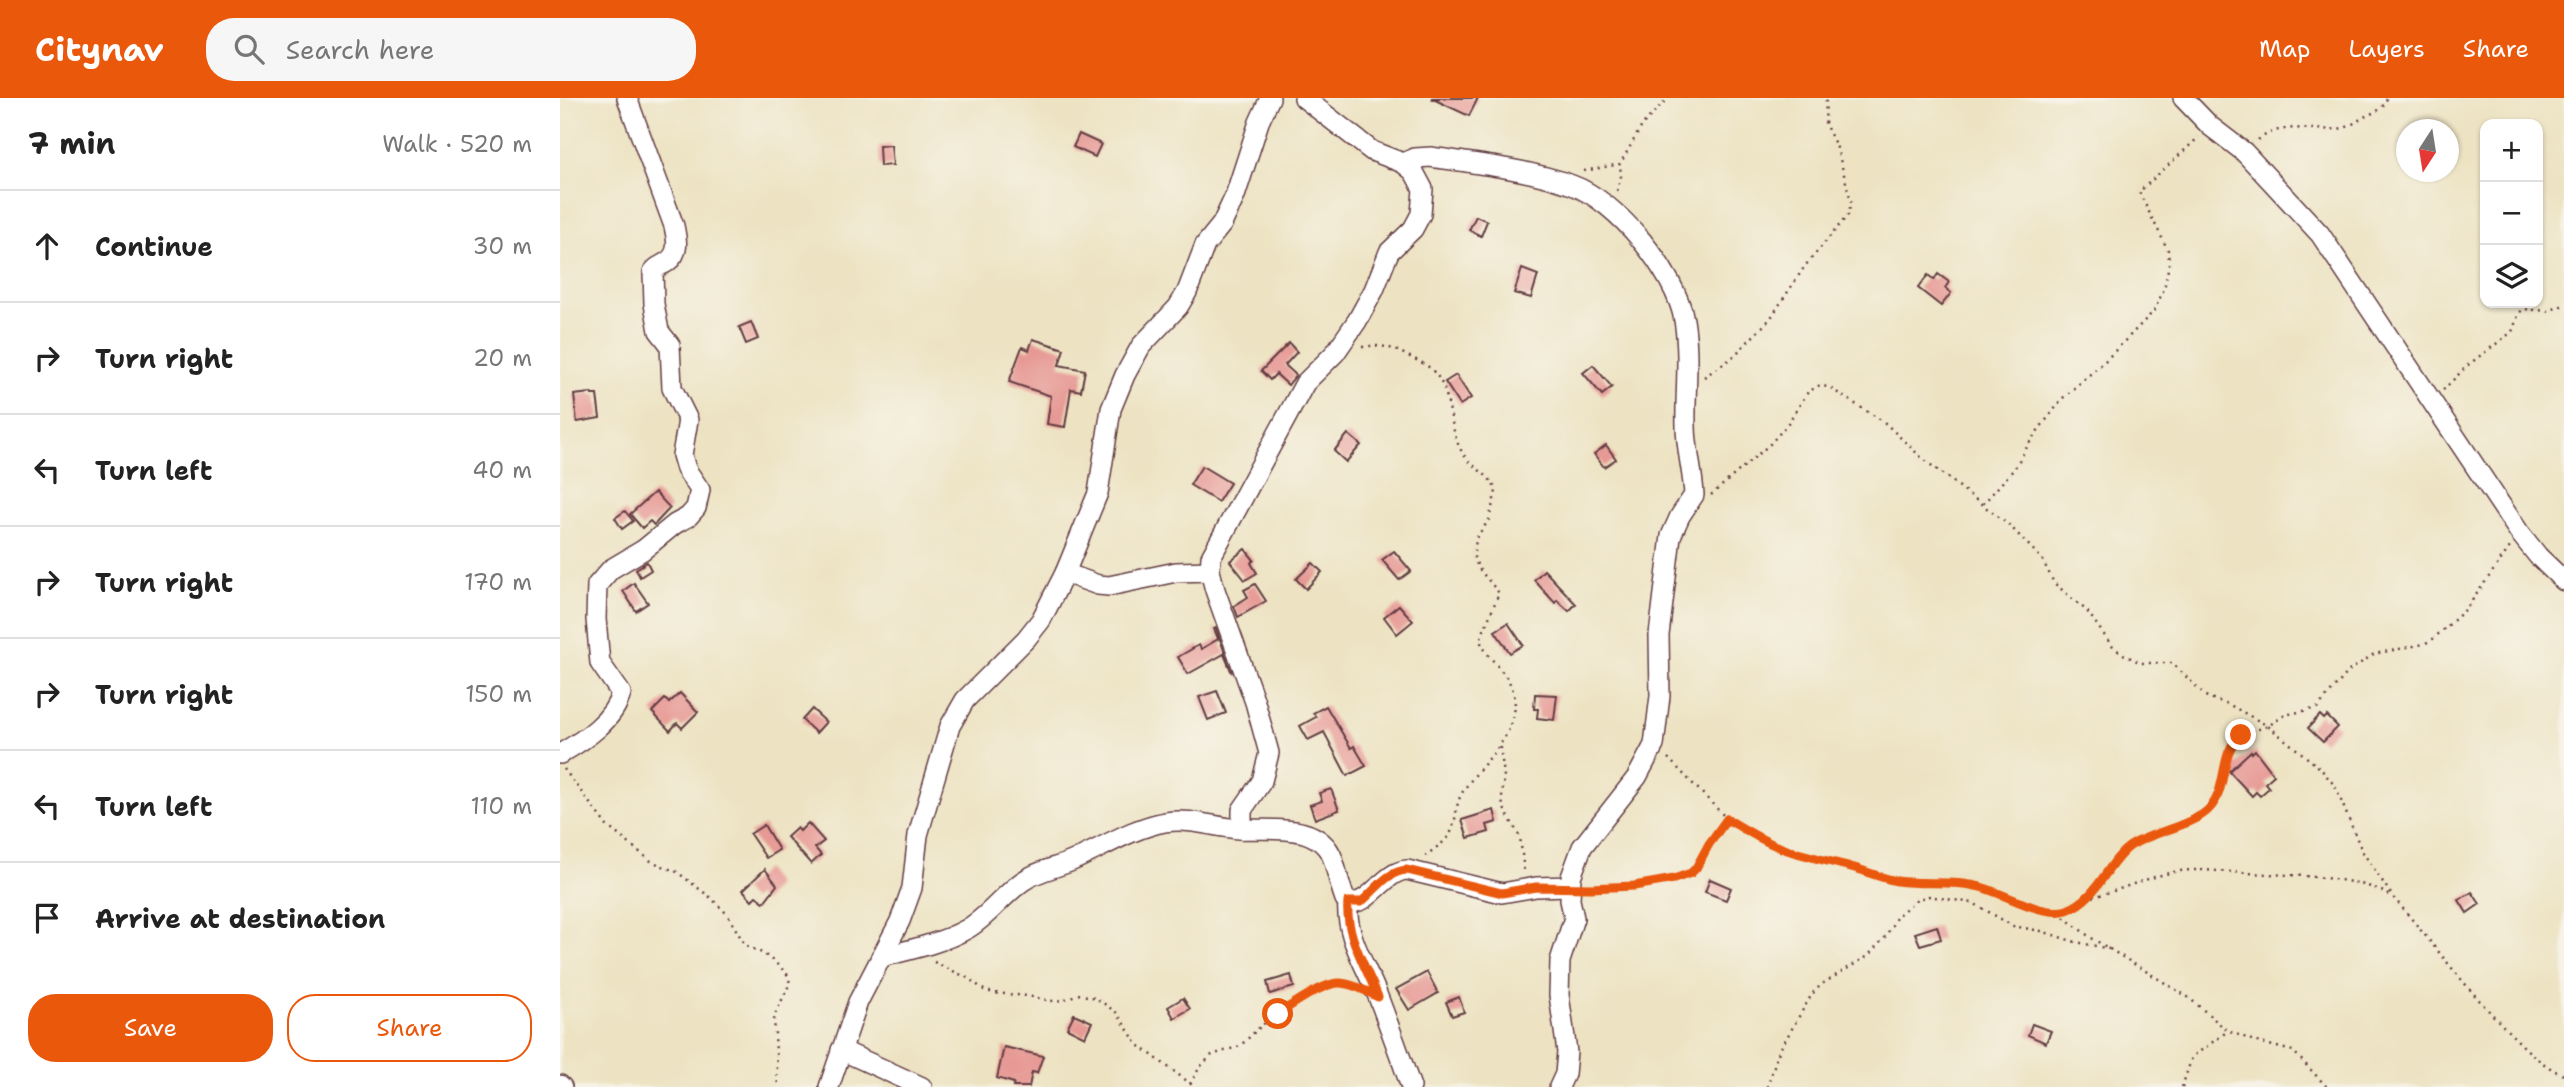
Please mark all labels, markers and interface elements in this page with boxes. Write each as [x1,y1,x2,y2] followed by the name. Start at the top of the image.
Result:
[206,18,696,81] search box
[35,27,164,72] text: Citynav
[230,30,268,68] icon: search
[286,32,434,67] text: Search here
[2259,33,2310,65] text: Map
[2348,33,2425,65] text: Layers
[2463,33,2529,65] text: Share
[2396,119,2459,182] north arrow
[2480,119,2543,308] map controls
[2480,119,2543,182] button: +
[28,123,115,164] text: 7 min
[382,129,532,159] text: Walk · 520 m
[2480,182,2543,245] button: −
[28,227,66,265] icon: ahead
[95,229,213,264] text: Continue
[473,231,532,261] text: 30 m
[2480,245,2543,308] button: layers
[28,339,66,377] icon: right
[95,341,233,376] text: Turn right
[473,343,532,373] text: 20 m
[28,451,66,489] icon: left
[95,453,212,488] text: Turn left
[472,455,532,485] text: 40 m
[28,563,66,601] icon: right
[95,565,233,600] text: Turn right
[464,567,532,597] text: 170 m
[28,675,66,713] icon: right
[95,677,233,712] text: Turn right
[465,679,532,709] text: 150 m
[2225,719,2256,750] route end
[28,787,66,825] icon: left
[95,789,212,824] text: Turn left
[470,791,532,821] text: 110 m
[28,899,66,937] icon: arrive
[95,901,385,936] text: Arrive at destination
[28,994,273,1062] button: Save
[287,994,532,1062] button: Share
[1262,998,1293,1029] route start

